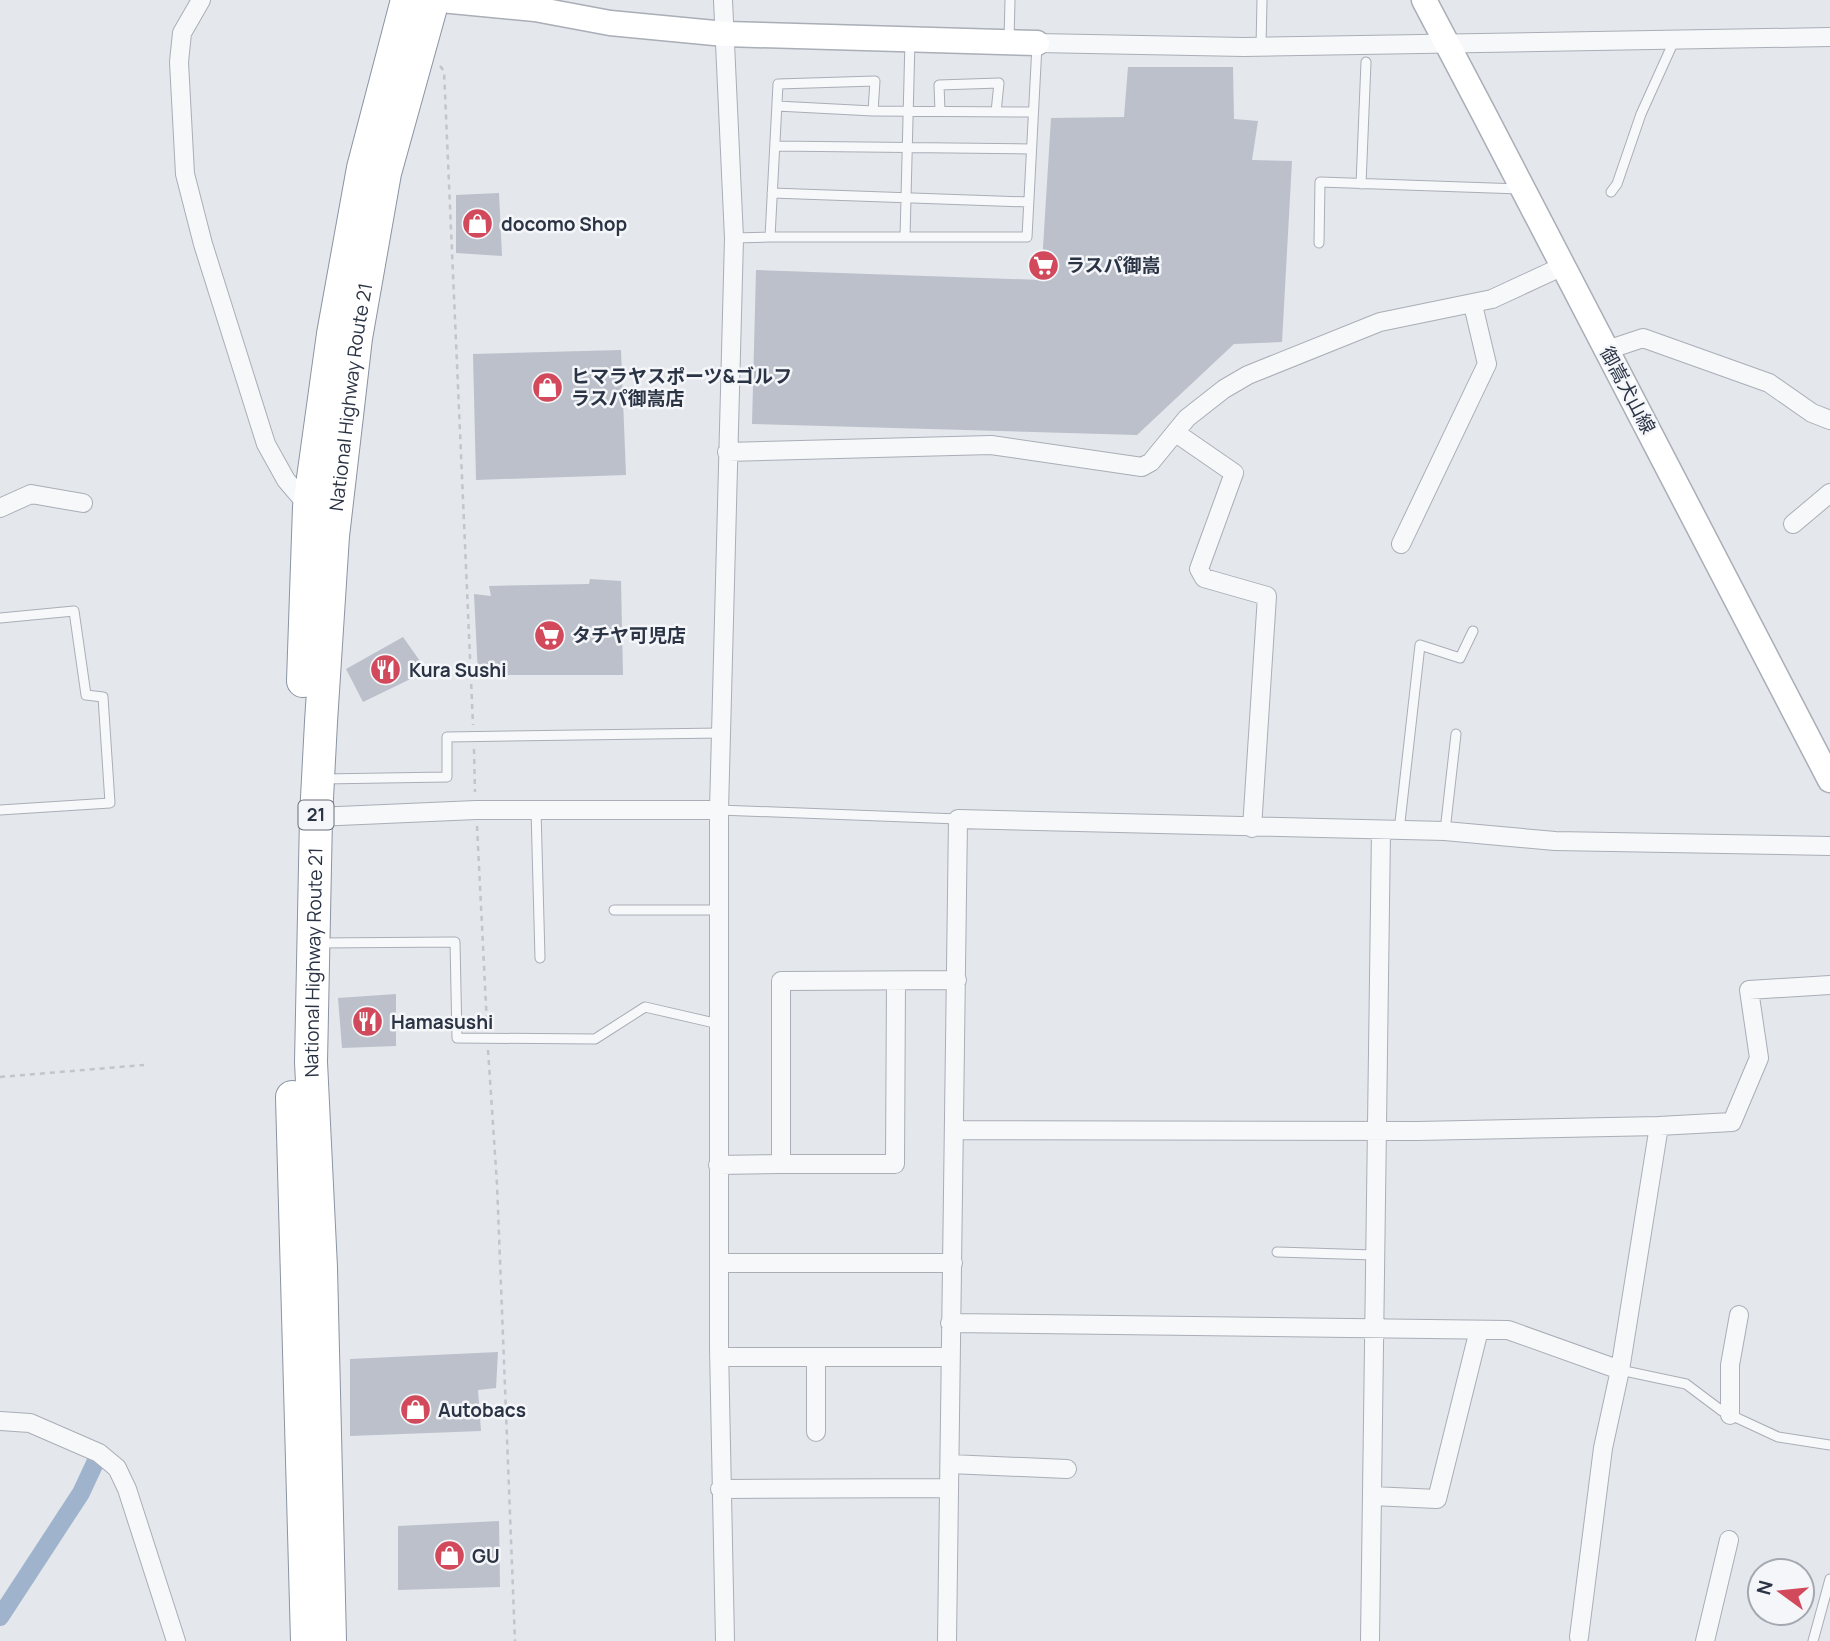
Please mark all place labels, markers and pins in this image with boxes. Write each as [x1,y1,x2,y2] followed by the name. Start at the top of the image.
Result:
[461,207,495,241] shop icon: docomo Shop
[501,211,627,237] place label: docomo Shop
[1026,248,1060,282] supermarket icon: ラスパ御嵩
[1066,252,1161,278] place label: ラスパ御嵩
[571,363,792,411] place label: ヒマラヤスポーツ&ゴルフ ラスパ御嵩店
[531,370,565,404] shop icon: ヒマラヤスポーツ&ゴルフ ラスパ御嵩店
[532,618,566,652] supermarket icon: タチヤ可児店
[572,622,686,648] place label: タチヤ可児店
[369,653,403,687] restaurant icon: Kura Sushi
[409,657,506,683] place label: Kura Sushi
[351,1005,385,1039] restaurant icon: Hamasushi
[391,1009,493,1035] place label: Hamasushi
[398,1393,432,1427] shop icon: Autobacs
[438,1397,526,1423] place label: Autobacs
[432,1539,466,1573] shop icon: GU
[472,1543,500,1569] place label: GU

